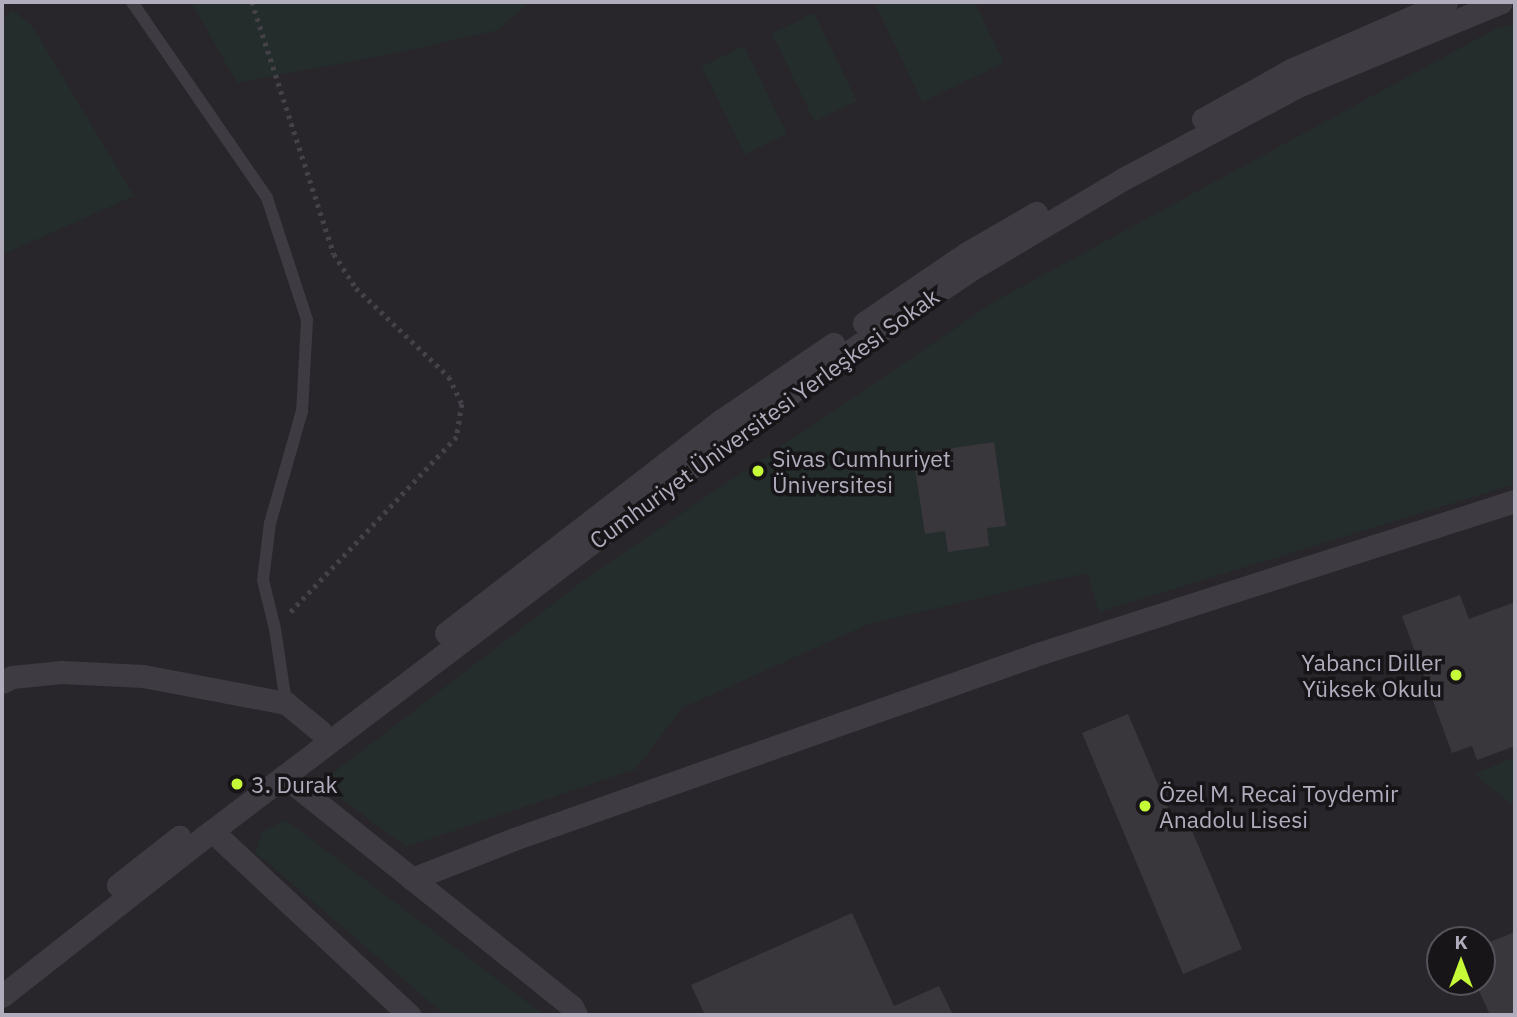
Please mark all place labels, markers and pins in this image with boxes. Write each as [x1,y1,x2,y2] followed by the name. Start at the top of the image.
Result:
[772,444,951,498] place label: Sivas Cumhuriyet Üniversitesi
[750,463,766,479] marker: Sivas Cumhuriyet Üniversitesi
[1301,648,1442,702] place label: Yabancı Diller Yüksek Okulu
[1448,667,1464,683] marker: Yabancı Diller Yüksek Okulu
[251,770,338,798] place label: 3. Durak
[229,776,245,792] marker: 3. Durak
[1159,779,1398,833] place label: Özel M. Recai Toydemir Anadolu Lisesi
[1137,798,1153,814] marker: Özel M. Recai Toydemir Anadolu Lisesi

